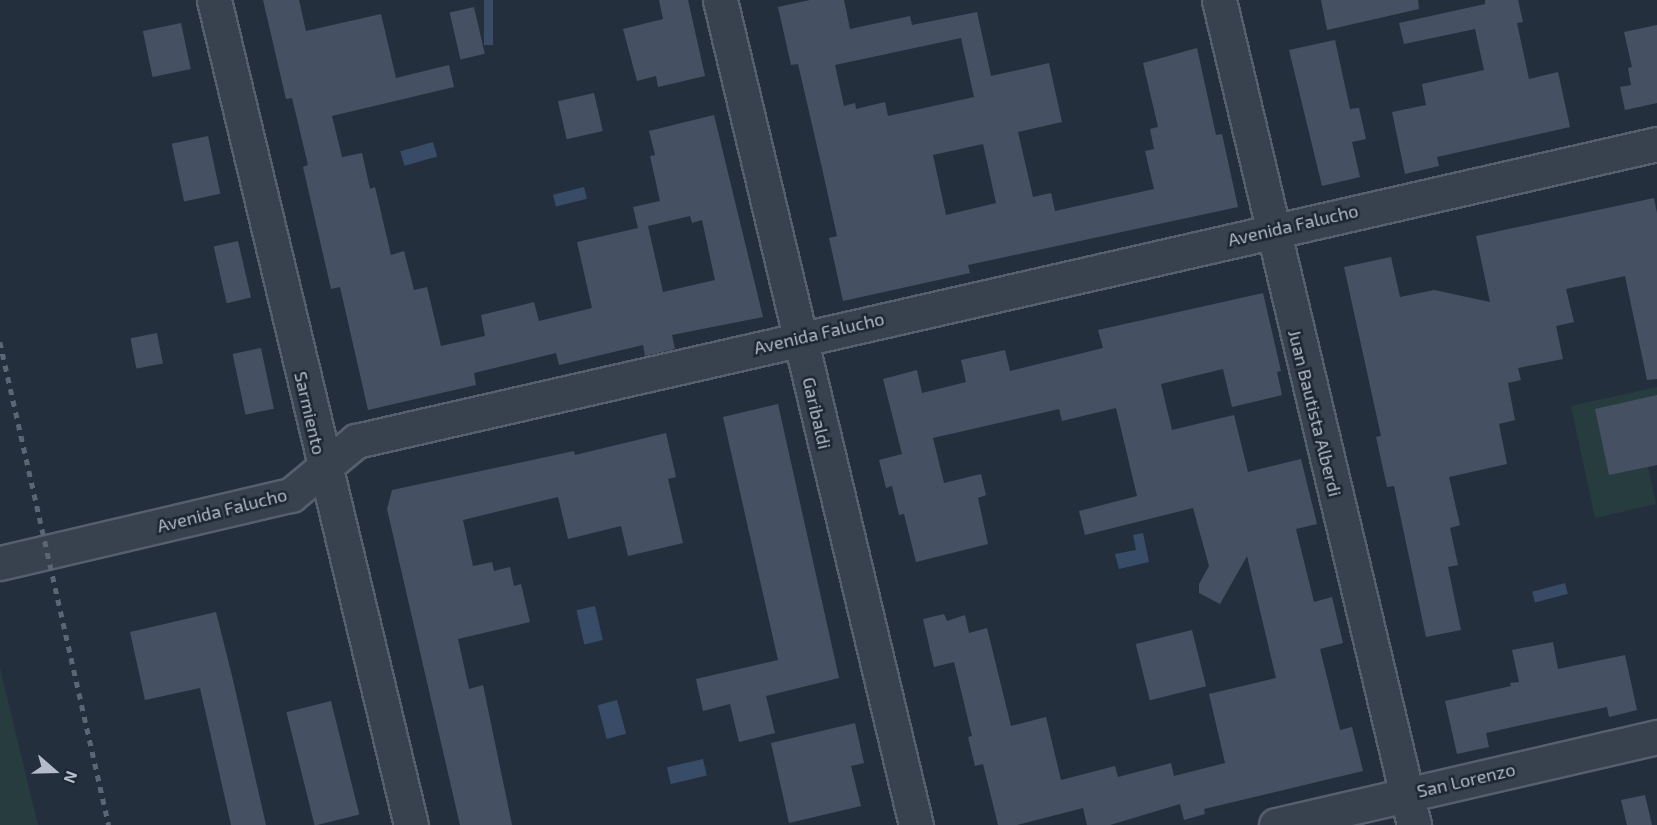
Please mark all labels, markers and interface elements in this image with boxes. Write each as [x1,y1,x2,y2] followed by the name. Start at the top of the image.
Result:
[1226,199,1360,251] street label: Avenida Falucho
[752,307,886,359] street label: Avenida Falucho
[1284,327,1346,499] street label: Juan Bautista Alberdi
[290,369,330,457] street label: Sarmiento
[798,375,836,451] street label: Garibaldi
[155,483,289,537] street label: Avenida Falucho
[24,741,84,801] north arrow
[1415,758,1517,802] street label: San Lorenzo
[60,769,82,786] text: N

